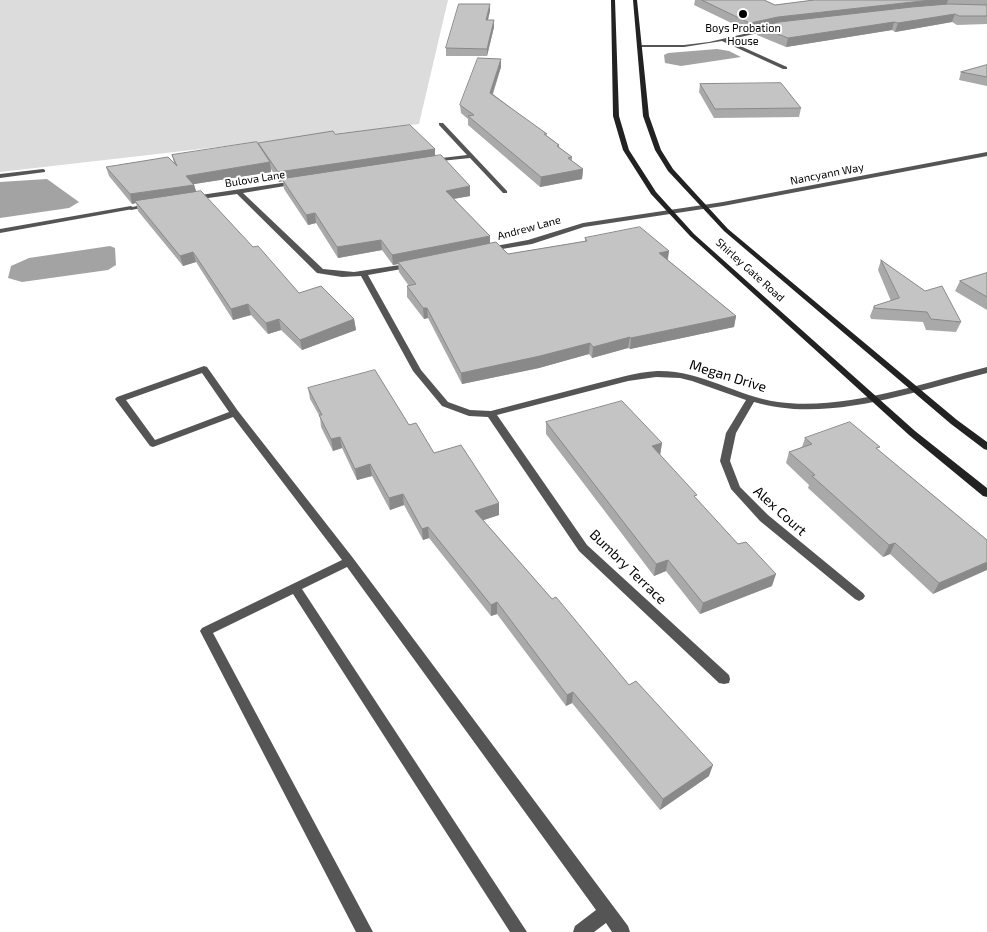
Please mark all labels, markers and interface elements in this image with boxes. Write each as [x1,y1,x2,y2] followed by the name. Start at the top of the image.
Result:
[737,8,749,20] marker: Boys Probation House
[705,21,781,47] place label: Boys Probation House
[789,160,865,188] street label: Nancyann Way
[224,168,286,190] street label: Bulova Lane
[496,213,562,243] street label: Andrew Lane
[713,236,787,304] street label: Shirley Gate Road
[687,356,769,396] street label: Megan Drive
[750,483,810,539] street label: Alex Court
[586,526,670,608] street label: Bumbry Terrace

